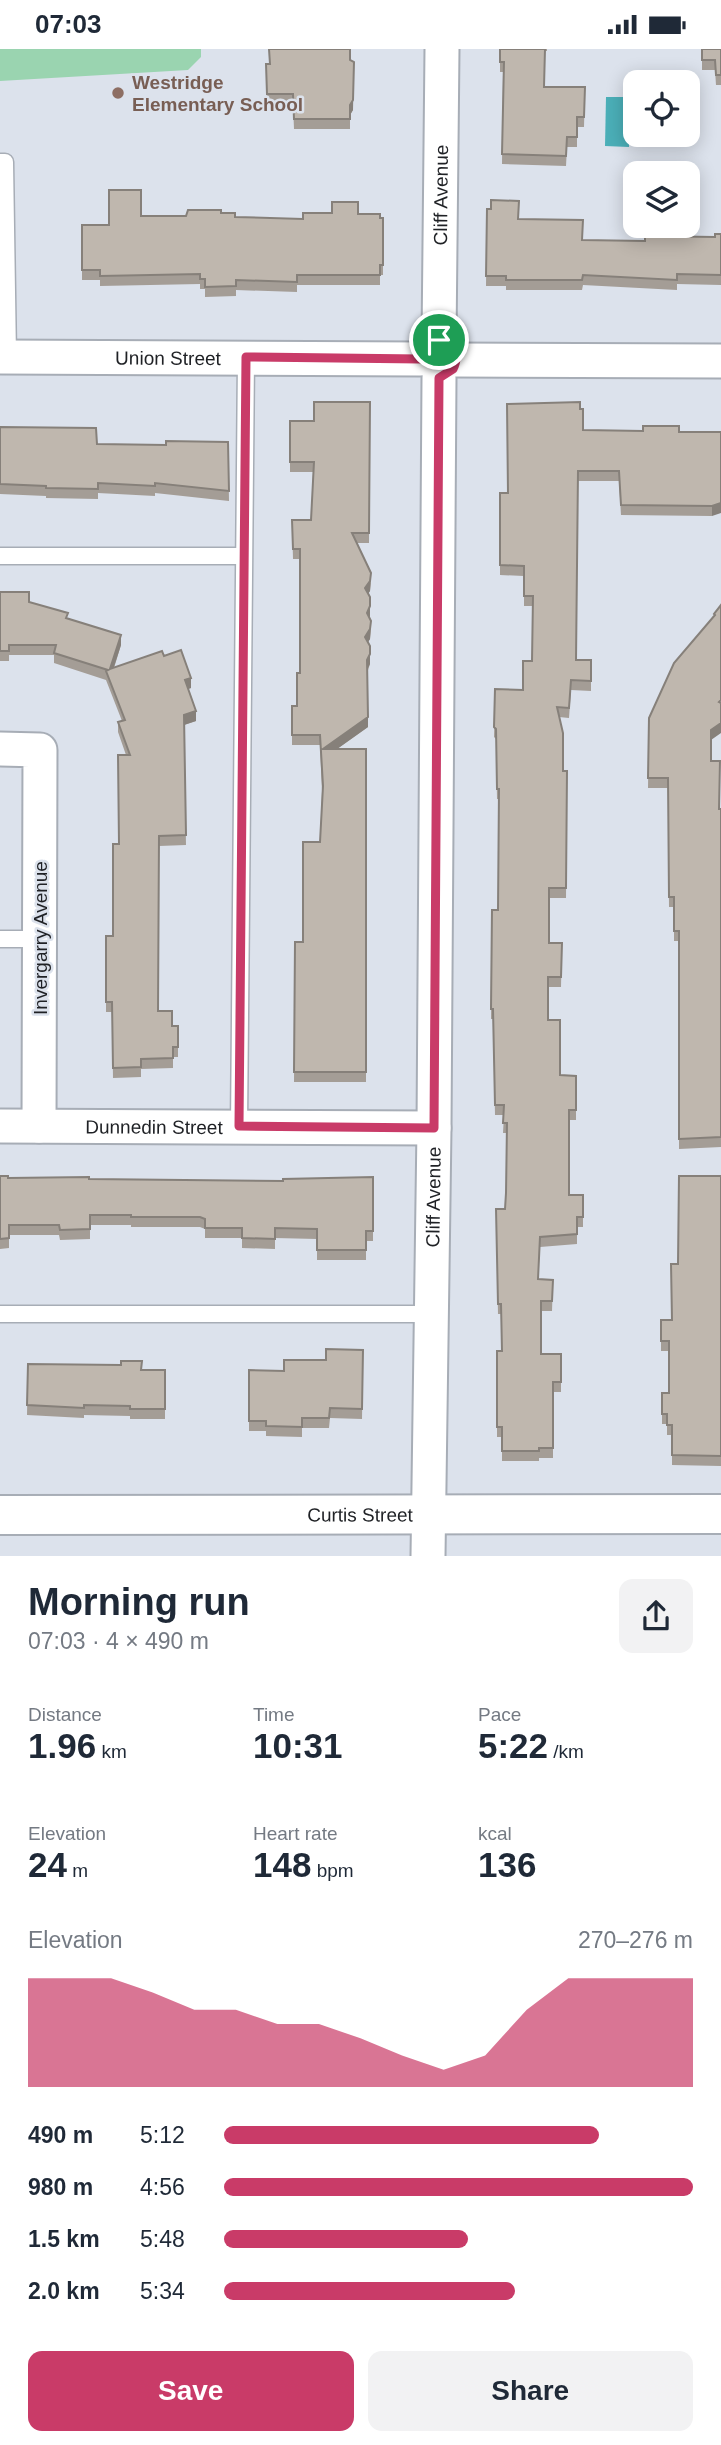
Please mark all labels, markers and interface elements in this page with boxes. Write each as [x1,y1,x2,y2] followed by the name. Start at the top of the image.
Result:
[35,9,102,39] text: 07:03
[623,70,700,238] map controls
[623,70,700,147] button: locate
[132,72,303,115] place label: Westridge Elementary School
[110,85,126,101] marker: Westridge Elementary School
[429,144,452,246] street label: Cliff Avenue
[623,161,700,238] button: layers
[409,310,469,370] pin
[420,321,458,359] icon: arrive
[115,347,222,369] street label: Union Street
[30,861,51,1015] street label: Invergarry Avenue
[85,1116,223,1138] street label: Dunnedin Street
[422,1146,444,1248] street label: Cliff Avenue
[307,1504,414,1525] street label: Curtis Street
[619,1579,693,1653] button: share
[28,1581,250,1623] text: Morning run
[28,1628,209,1654] text: 07:03 · 4 × 490 m
[28,1704,102,1725] text: Distance
[253,1704,295,1725] text: Time
[478,1704,521,1725] text: Pace
[28,1726,96,1765] text: 1.96
[253,1726,343,1765] text: 10:31
[478,1726,548,1765] text: 5:22
[96,1741,127,1762] text: km
[548,1741,584,1762] text: /km
[28,1823,106,1844] text: Elevation
[253,1823,337,1844] text: Heart rate
[478,1823,512,1844] text: kcal
[28,1845,67,1884] text: 24
[253,1845,311,1884] text: 148
[478,1845,536,1884] text: 136
[67,1860,88,1881] text: m
[311,1860,354,1881] text: bpm
[28,1927,123,1953] text: Elevation
[578,1927,693,1953] text: 270–276 m
[28,2122,93,2148] text: 490 m
[140,2122,185,2148] text: 5:12
[28,2174,93,2200] text: 980 m
[140,2174,185,2200] text: 4:56
[28,2226,100,2252] text: 1.5 km
[140,2226,185,2252] text: 5:48
[28,2278,100,2304] text: 2.0 km
[140,2278,185,2304] text: 5:34
[28,2351,354,2431] button: Save
[368,2351,693,2431] button: Share

